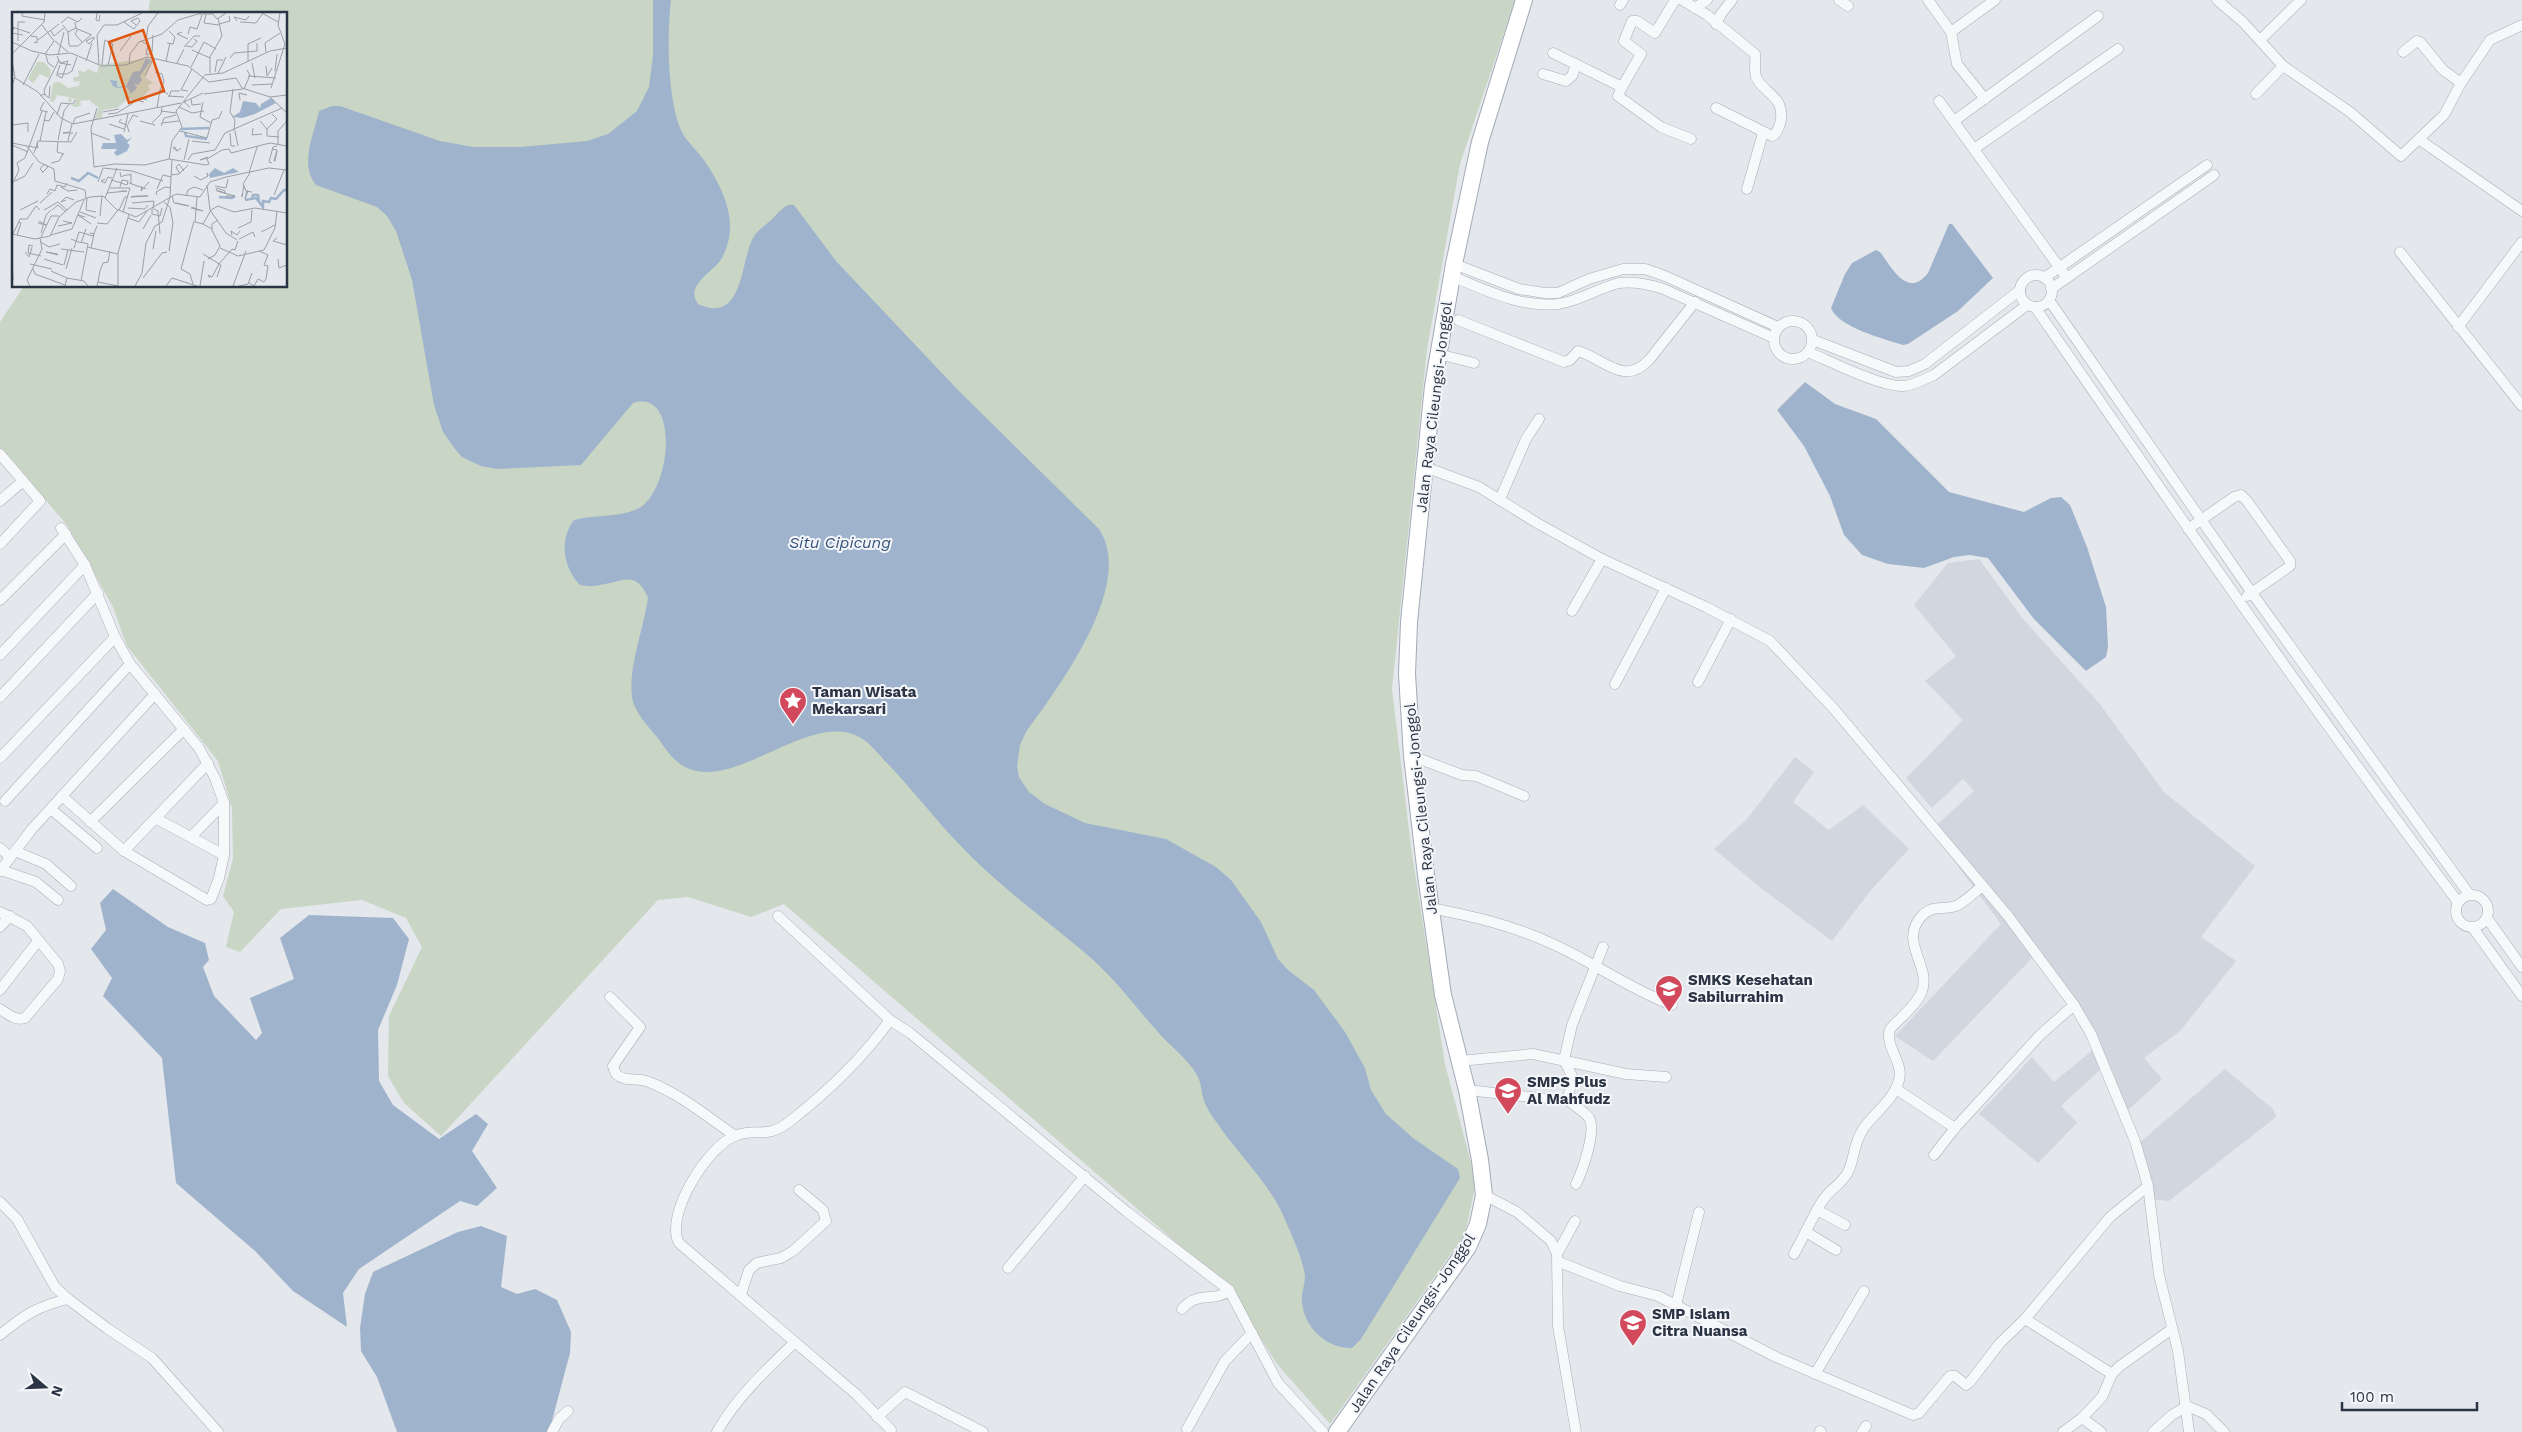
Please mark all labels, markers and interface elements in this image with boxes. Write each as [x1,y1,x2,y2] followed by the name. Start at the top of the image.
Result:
[12,12,288,288] inset map
[1412,300,1456,514] street label: Jalan Raya Cileungsi-Jonggol
[789,533,891,552] water label: Situ Cipicung
[812,683,917,718] place label: Taman Wisata Mekarsari
[778,686,808,725] place icon: Taman Wisata Mekarsari
[1401,702,1441,916] street label: Jalan Raya Cileungsi-Jonggol
[1688,971,1813,1006] place label: SMKS Kesehatan Sabilurrahim
[1654,974,1684,1013] school or university icon: SMKS Kesehatan Sabilurrahim
[1527,1073,1611,1108] place label: SMPS Plus Al Mahfudz
[1493,1076,1523,1115] school or university icon: SMPS Plus Al Mahfudz
[1345,1229,1479,1416] street label: Jalan Raya Cileungsi-Jonggol
[1652,1305,1748,1340] place label: SMP Islam Citra Nuansa
[1618,1308,1648,1347] school or university icon: SMP Islam Citra Nuansa
[20,1362,70,1412] north arrow
[2342,1380,2477,1412] scale bar
[48,1384,67,1399] text: N
[2350,1388,2394,1406] text: 100 m

